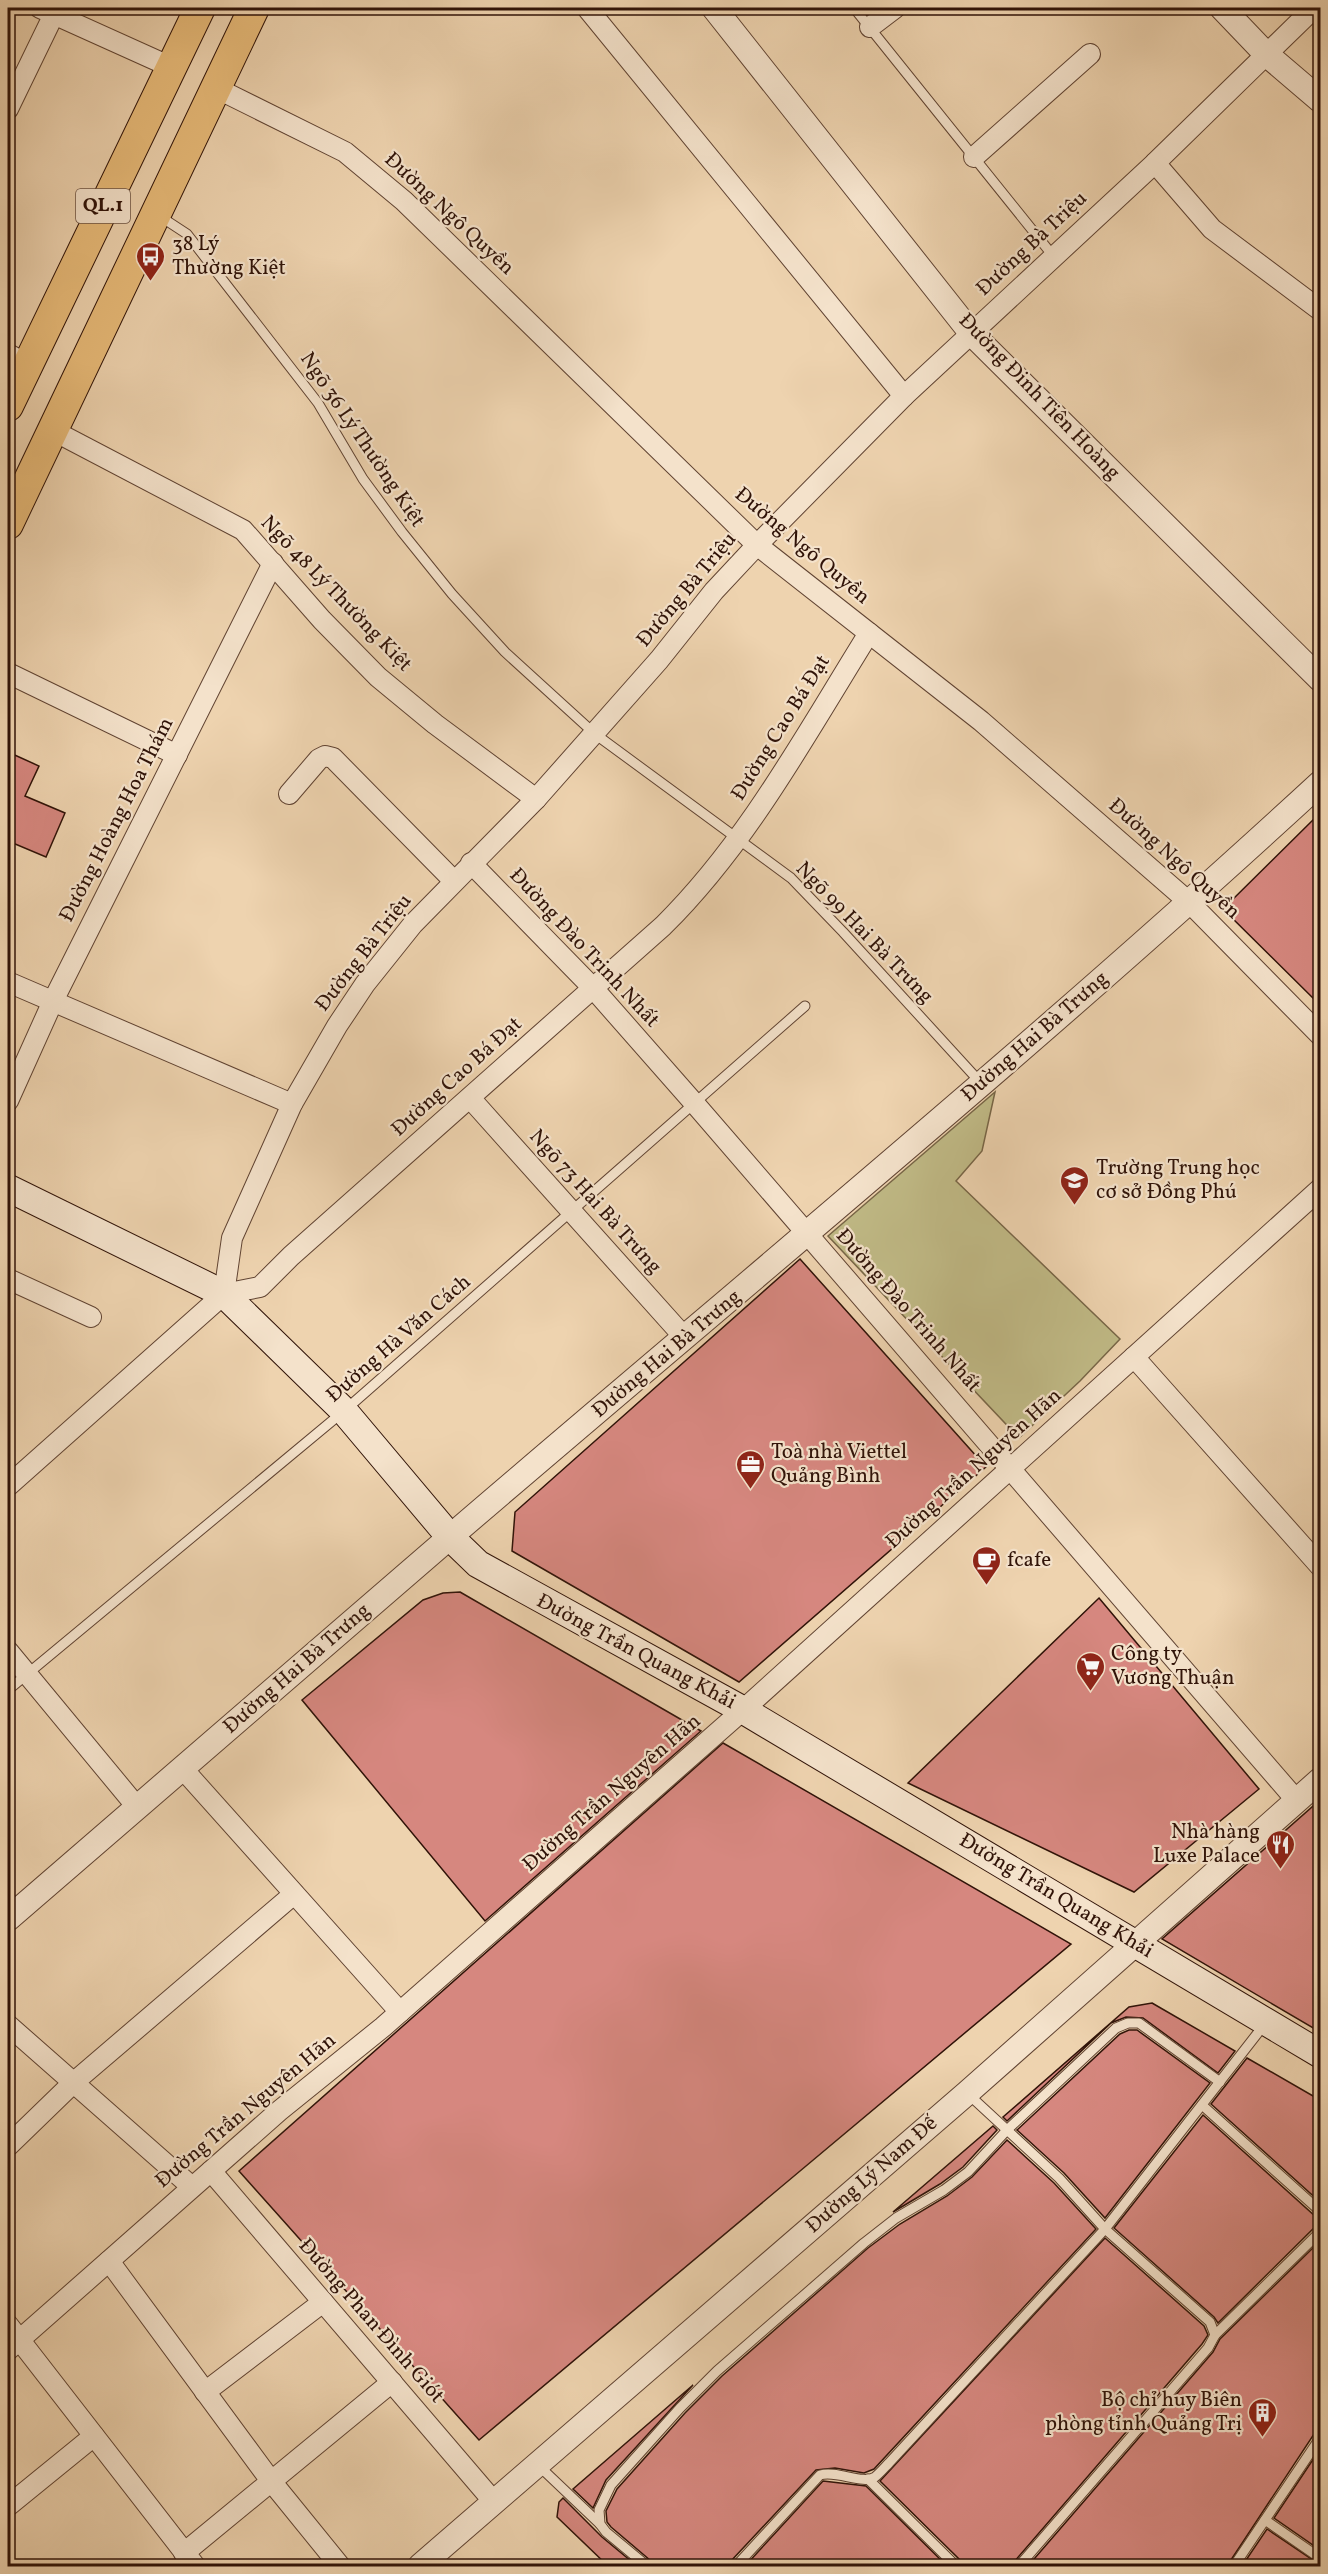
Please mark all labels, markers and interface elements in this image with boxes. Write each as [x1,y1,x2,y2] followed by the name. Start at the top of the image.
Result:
[377,146,521,282] street label: Đường Ngô Quyền
[970,185,1094,303] street label: Đường Bà Triệu
[76,189,130,223] road number: QL.1
[172,230,286,283] place label: 38 Lý Thường Kiệt
[135,240,167,282] bus stop icon: 38 Lý Thường Kiệt
[951,307,1127,487] street label: Đường Đinh Tiên Hoàng
[292,347,432,533] street label: Ngõ 36 Lý Thường Kiệt
[728,481,876,611] street label: Đường Ngô Quyền
[254,509,418,679] street label: Ngõ 48 Lý Thường Kiệt
[630,526,744,654] street label: Đường Bà Triệu
[724,650,838,806] street label: Đường Cao Bá Đạt
[53,713,181,927] street label: Đường Hoàng Hoa Thám
[1102,792,1246,926] street label: Đường Ngô Quyền
[788,855,940,1011] street label: Ngõ 99 Hai Bà Trưng
[502,862,666,1034] street label: Đường Đào Trinh Nhất
[309,888,419,1018] street label: Đường Bà Triệu
[955,965,1115,1109] street label: Đường Hai Bà Trưng
[385,1010,529,1144] street label: Đường Cao Bá Đạt
[522,1123,668,1281] street label: Ngõ 73 Hai Bà Trưng
[1096,1154,1260,1207] place label: Trường Trung học cơ sở Đồng Phú
[1059,1164,1091,1206] school or university icon: Trường Trung học cơ sở Đồng Phú
[829,1223,987,1399] street label: Đường Đào Trinh Nhất
[321,1268,477,1410] street label: Đường Hà Văn Cách
[586,1283,748,1425] street label: Đường Hai Bà Trưng
[880,1382,1068,1556] street label: Đường Trần Nguyên Hãn
[771,1438,907,1491] place label: Toà nhà Viettel Quảng Bình
[734,1448,766,1490] office icon: Toà nhà Viettel Quảng Bình
[970,1544,1002,1586] cafe icon: fcafe
[1007,1546,1051,1575] place label: fcafe
[531,1587,741,1717] street label: Đường Trần Quang Khải
[217,1597,377,1741] street label: Đường Hai Bà Trưng
[1111,1640,1234,1693] place label: Công ty Vương Thuận
[1074,1650,1106,1692] supermarket icon: Công ty Vương Thuận
[517,1707,707,1879] street label: Đường Trần Nguyên Hãn
[1153,1818,1260,1871] place label: Nhà hàng Luxe Palace
[953,1826,1159,1966] street label: Đường Trần Quang Khải
[1265,1828,1297,1870] restaurant icon: Nhà hàng Luxe Palace
[149,2027,343,2195] street label: Đường Trần Nguyên Hãn
[800,2109,945,2240] street label: Đường Lý Nam Đế
[291,2232,451,2410] street label: Đường Phan Đình Giót
[1045,2386,1242,2439] place label: Bộ chỉ huy Biên phòng tỉnh Quảng Trị
[1247,2396,1279,2438] building icon: Bộ chỉ huy Biên phòng tỉnh Quảng Trị

